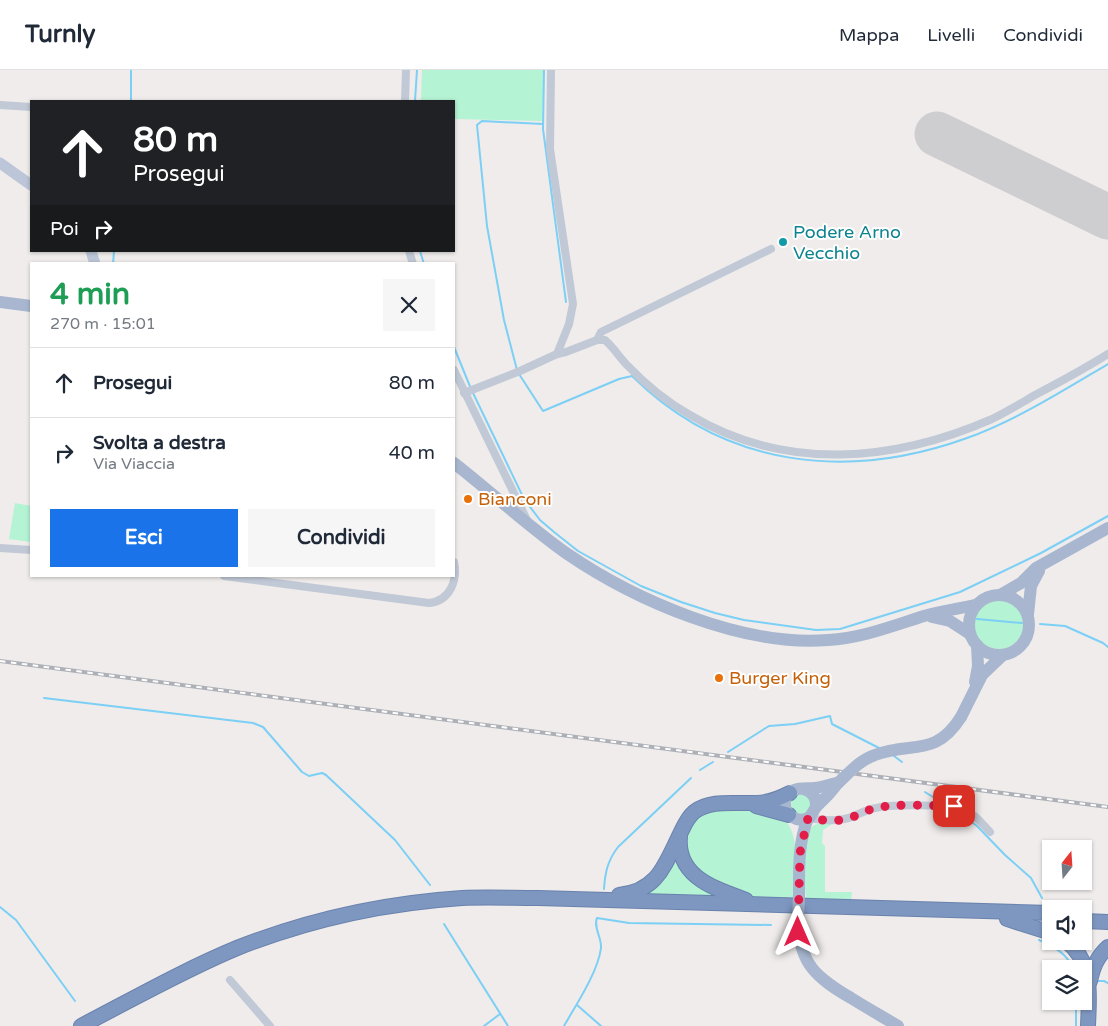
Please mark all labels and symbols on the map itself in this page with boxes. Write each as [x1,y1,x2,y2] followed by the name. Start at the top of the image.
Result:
[793,221,901,264] place label: Podere Arno Vecchio
[777,236,789,248] marker: Podere Arno Vecchio
[478,488,552,510] place label: Bianconi
[462,493,474,505] marker: Bianconi
[729,667,831,689] place label: Burger King
[713,672,725,684] marker: Burger King
[933,785,975,827] pin
[1042,840,1092,890] north arrow
[771,905,823,957] position arrow

